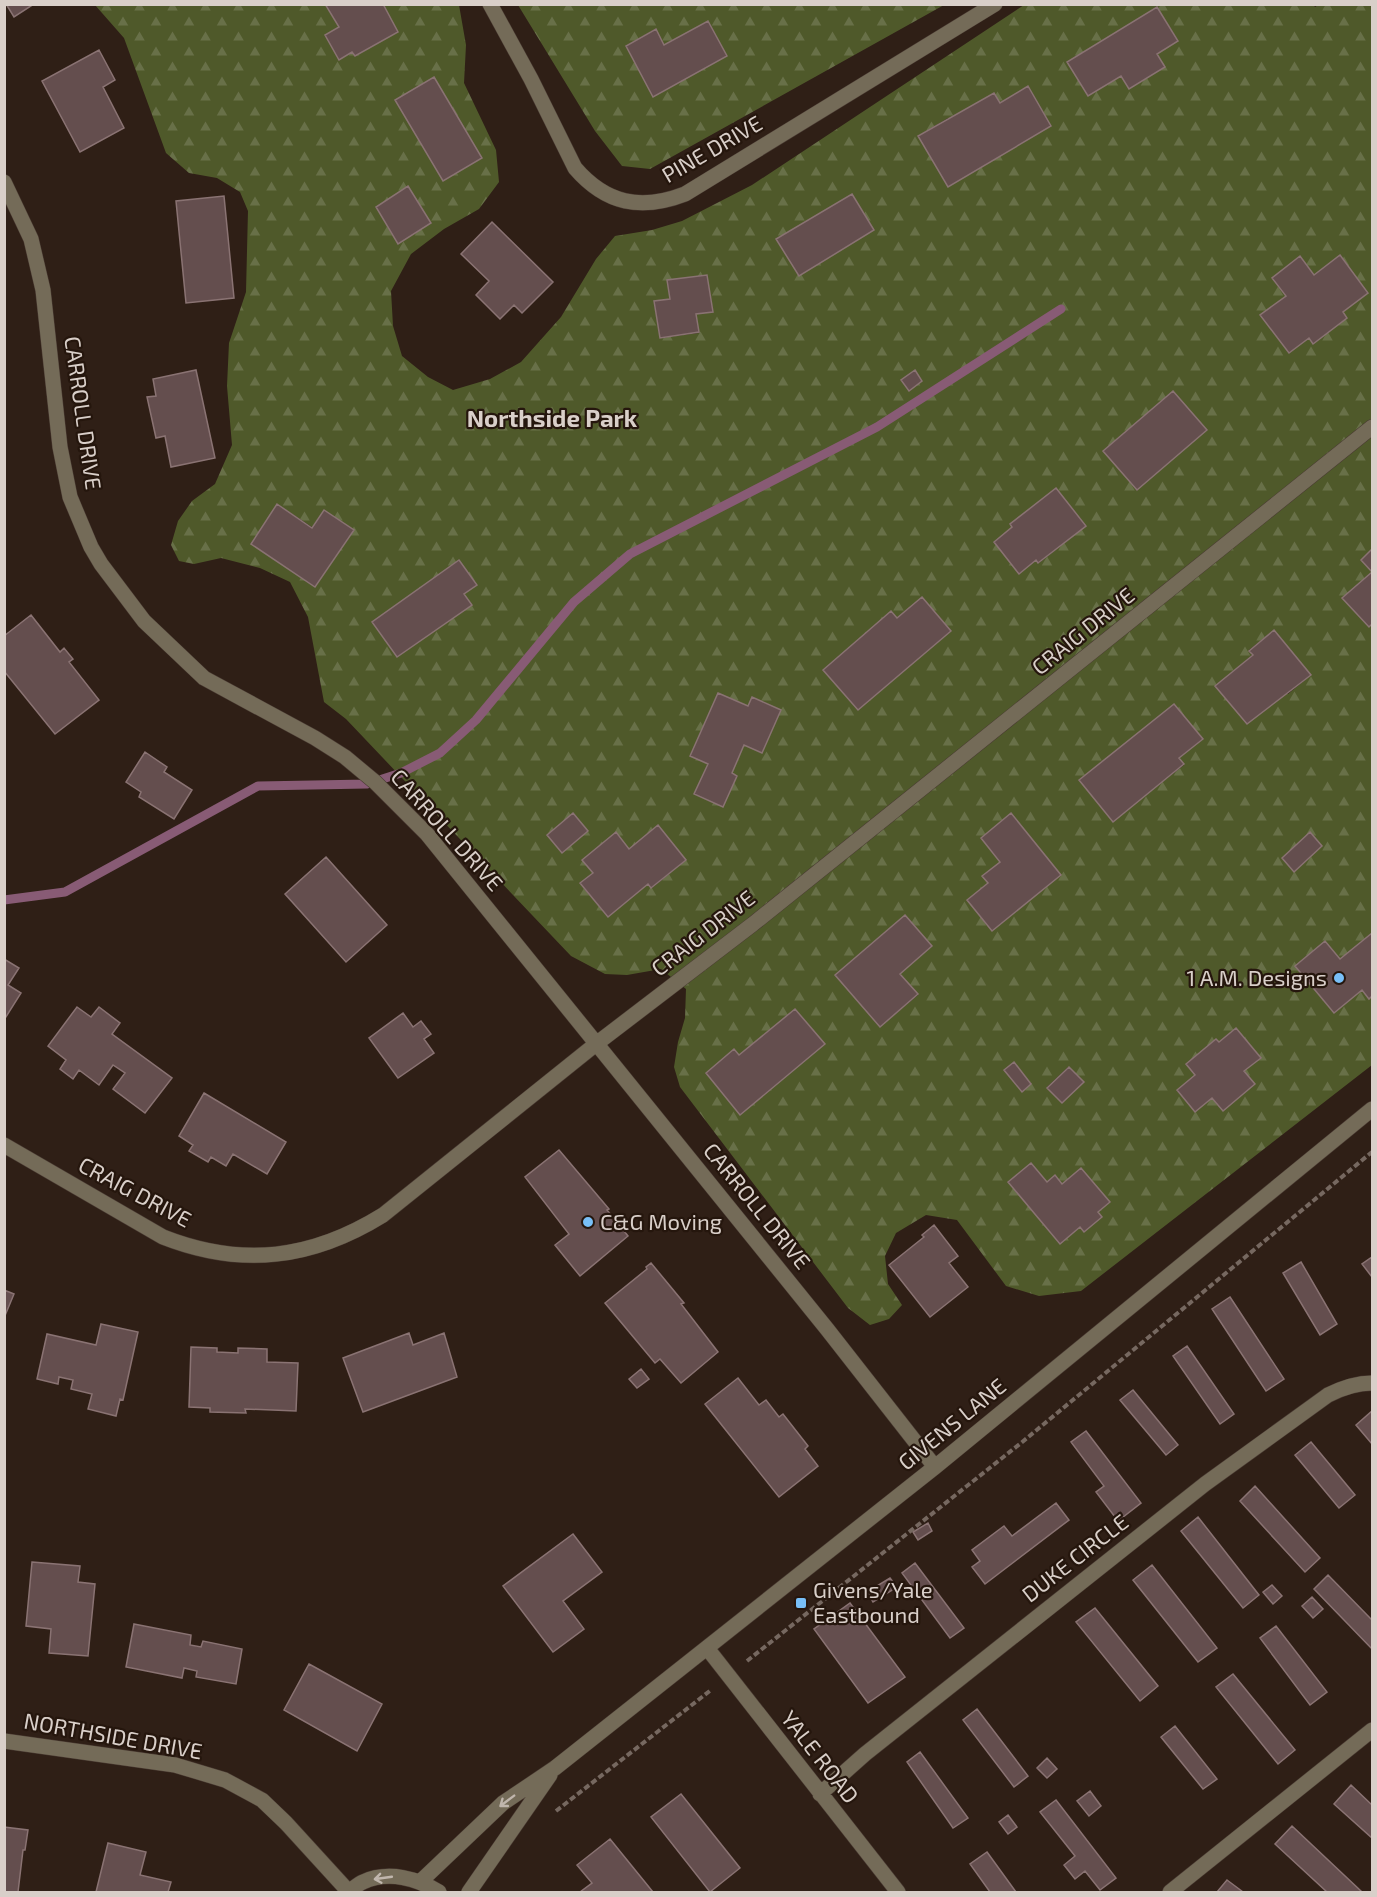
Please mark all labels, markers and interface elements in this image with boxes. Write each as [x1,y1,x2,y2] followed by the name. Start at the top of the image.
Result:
[657,109,766,187] street label: PINE DRIVE
[60,334,108,491] street label: CARROLL DRIVE
[467,403,638,432] district label: Northside Park
[1026,581,1139,679] street label: CRAIG DRIVE
[386,763,509,896] street label: CARROLL DRIVE
[646,884,759,981] street label: CRAIG DRIVE
[1187,964,1327,990] place label: 1 A.M. Designs
[1332,971,1346,985] marker: 1 A.M. Designs
[699,1137,817,1274] street label: CARROLL DRIVE
[75,1151,196,1232] street label: CRAIG DRIVE
[600,1208,722,1234] place label: C&G Moving
[581,1215,595,1229] marker: C&G Moving
[892,1372,1010,1475] street label: GIVENS LANE
[1016,1508,1133,1607] street label: DUKE CIRCLE
[813,1576,933,1627] place label: Givens/Yale Eastbound
[794,1596,808,1610] marker: Givens/Yale Eastbound
[777,1705,865,1808] street label: YALE ROAD
[22,1707,204,1764] street label: NORTHSIDE DRIVE
[499,1794,515,1807] one-way arrow
[373,1872,393,1883] one-way arrow

